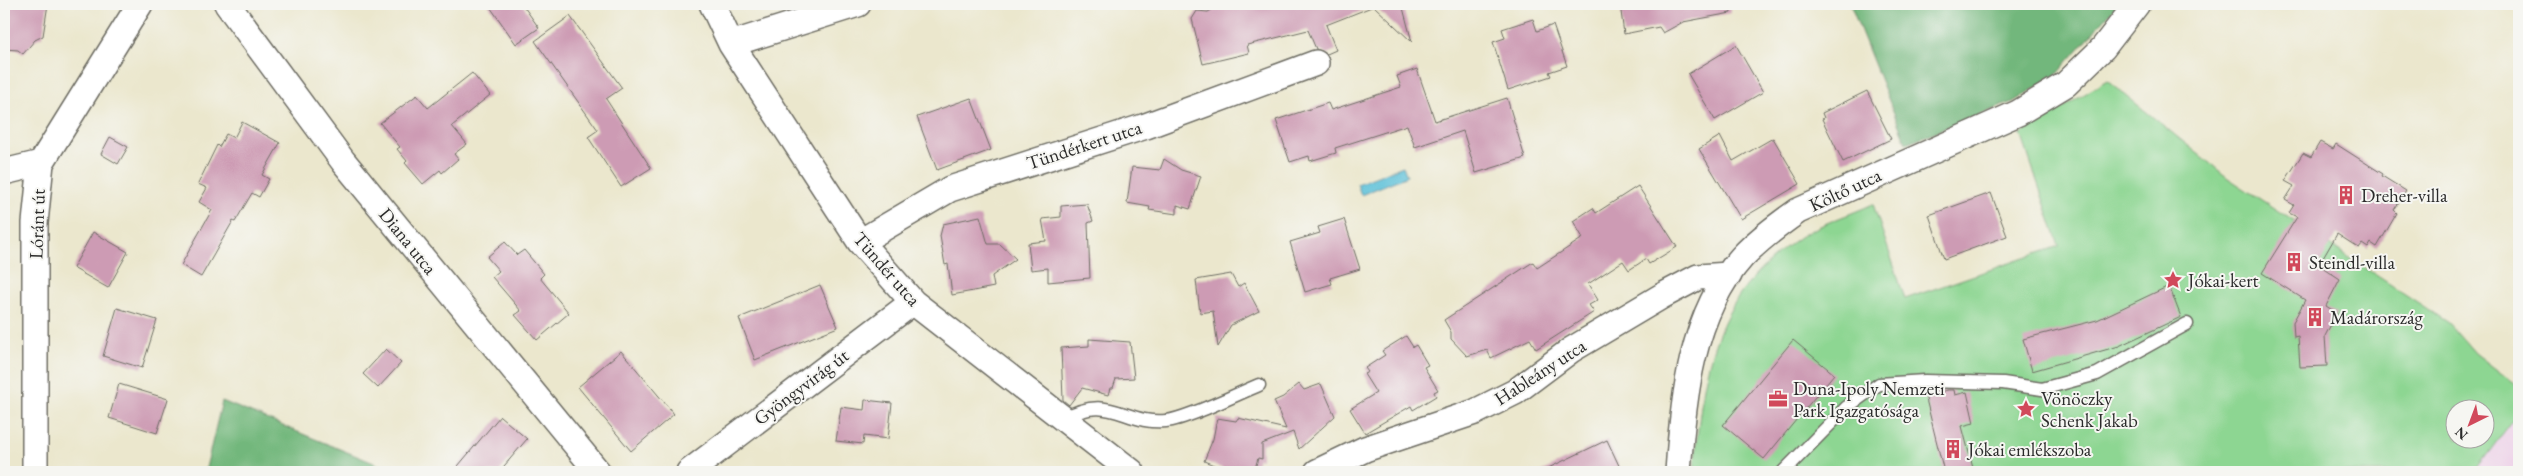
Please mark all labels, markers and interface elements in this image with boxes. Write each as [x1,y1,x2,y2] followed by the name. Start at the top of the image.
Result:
[1023,115,1145,175] street label: Tündérkert utca
[1805,162,1885,218] street label: Költő utca
[2361,183,2448,208] place label: Dreher-villa
[2335,184,2357,206] building icon: Dreher-villa
[23,188,51,260] street label: Lóránt út
[373,202,443,280] street label: Diana utca
[848,226,927,312] street label: Tündér utca
[2309,250,2395,275] place label: Steindl-villa
[2283,251,2305,273] building icon: Steindl-villa
[2186,268,2259,293] place label: Jókai-kert
[2162,269,2184,291] place icon: Jókai-kert
[2330,305,2423,330] place label: Madárország
[2304,306,2326,328] building icon: Madárország
[1489,333,1591,411] street label: Hableány utca
[748,343,854,431] street label: Gyöngyvirág út
[1793,376,1945,423] place label: Duna-Ipoly Nemzeti Park Igazgatósága
[2041,386,2138,433] place label: Vönöczky Schenk Jakab
[1767,388,1789,410] office icon: Duna-Ipoly Nemzeti Park Igazgatósága
[2015,398,2037,420] place icon: Vönöczky Schenk Jakab
[2446,398,2496,448] north arrow
[2451,423,2472,444] text: N
[1966,437,2092,462] place label: Jókai emlékszoba
[1942,438,1964,460] building icon: Jókai emlékszoba

